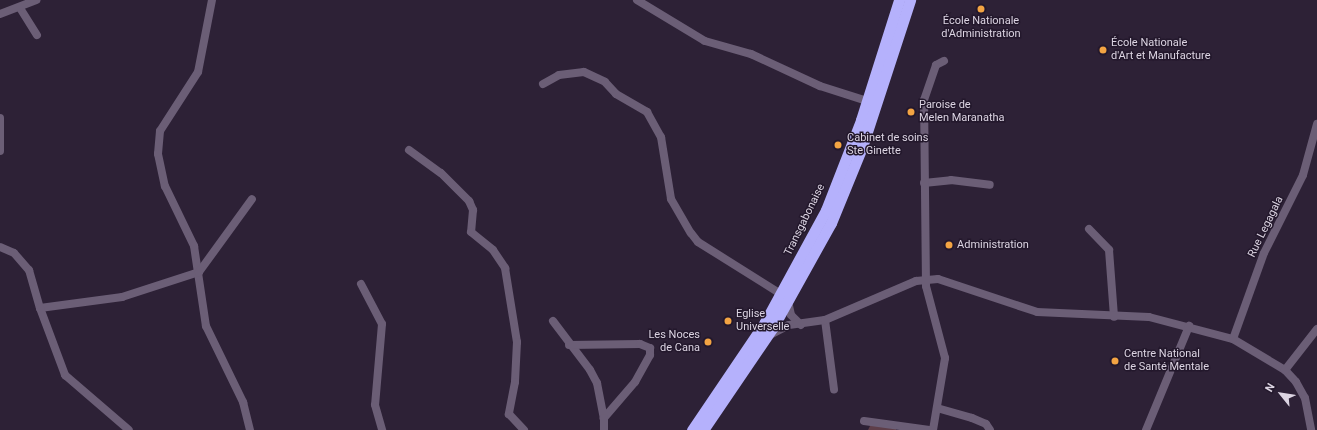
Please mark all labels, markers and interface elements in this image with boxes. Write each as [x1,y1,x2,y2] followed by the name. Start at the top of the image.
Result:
[976,4,986,14] marker: École Nationale d'Administration
[941,15,1021,41] place label: École Nationale d'Administration
[1111,37,1211,63] place label: École Nationale d'Art et Manufacture
[1098,45,1108,55] marker: École Nationale d'Art et Manufacture
[919,99,1005,125] place label: Paroise de Melen Maranatha
[906,107,916,117] marker: Paroise de Melen Maranatha
[847,132,928,158] place label: Cabinet de soins Ste Ginette
[832,139,844,151] marker: Cabinet de soins Ste Ginette
[782,182,828,258] street label: Transgabonaise
[1246,194,1286,260] street label: Rue Legagala
[957,238,1029,252] place label: Administration
[944,240,954,250] marker: Administration
[736,308,789,334] place label: Eglise Universelle
[723,316,733,326] marker: Eglise Universelle
[648,329,700,355] place label: Les Noces de Cana
[703,337,713,347] marker: Les Noces de Cana
[1124,348,1209,374] place label: Centre National de Santé Mentale
[1109,355,1121,367] marker: Centre National de Santé Mentale
[1261,374,1301,414] north arrow
[1263,381,1278,394] text: N

